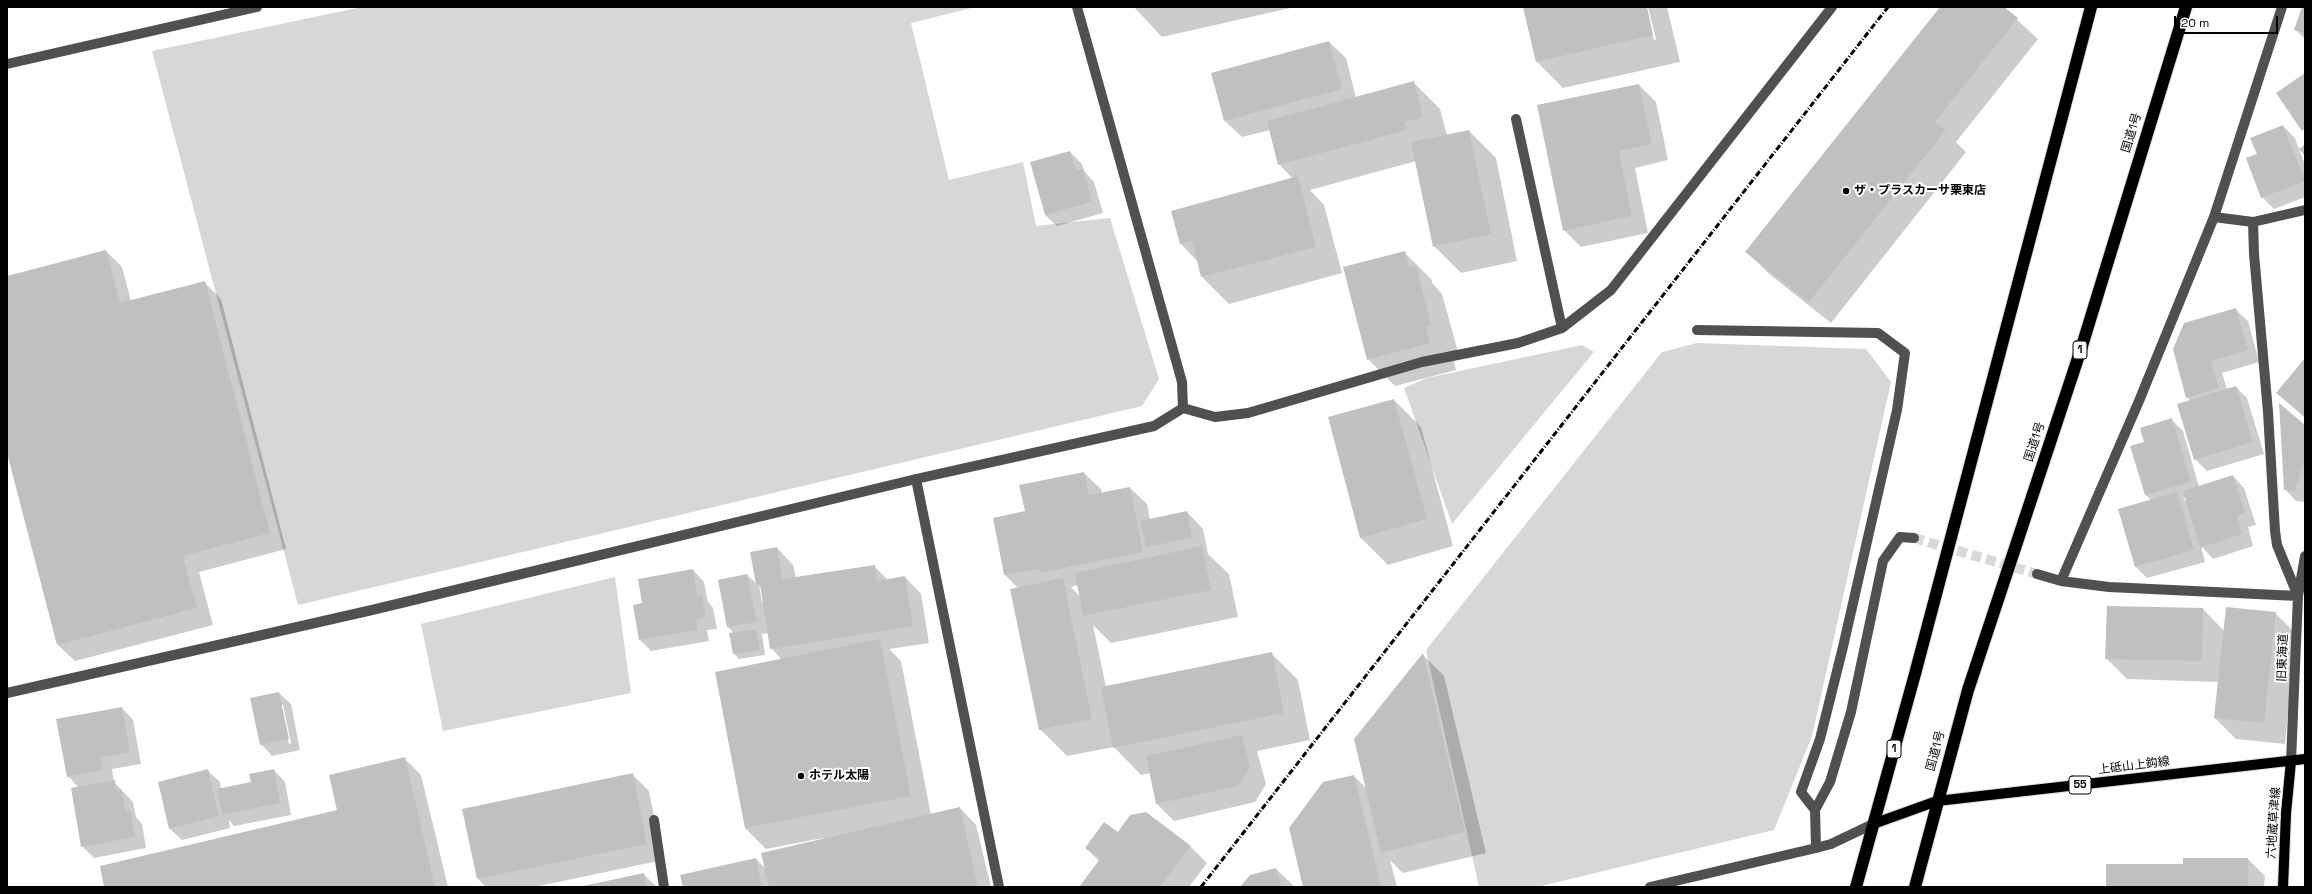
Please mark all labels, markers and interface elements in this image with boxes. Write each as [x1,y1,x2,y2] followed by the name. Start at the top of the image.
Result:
[2176,8,2280,34] scale bar
[2181,15,2209,31] text: 20 m
[2119,111,2145,155] street label: 国道1号
[1854,184,1986,198] place label: ザ・プラスカーサ栗東店
[1841,186,1851,196] marker: ザ・プラスカーサ栗東店
[2073,341,2087,359] road number: 1
[2022,420,2048,464] street label: 国道1号
[2275,634,2291,682] street label: 旧東海道
[1924,729,1948,773] street label: 国道1号
[1887,740,1901,758] road number: 1
[2097,754,2171,778] street label: 上砥山上鈎線
[809,769,869,783] place label: ホテル太陽
[796,771,806,781] marker: ホテル太陽
[2069,776,2091,794] road number: 55
[2264,787,2284,859] street label: 六地蔵草津線

